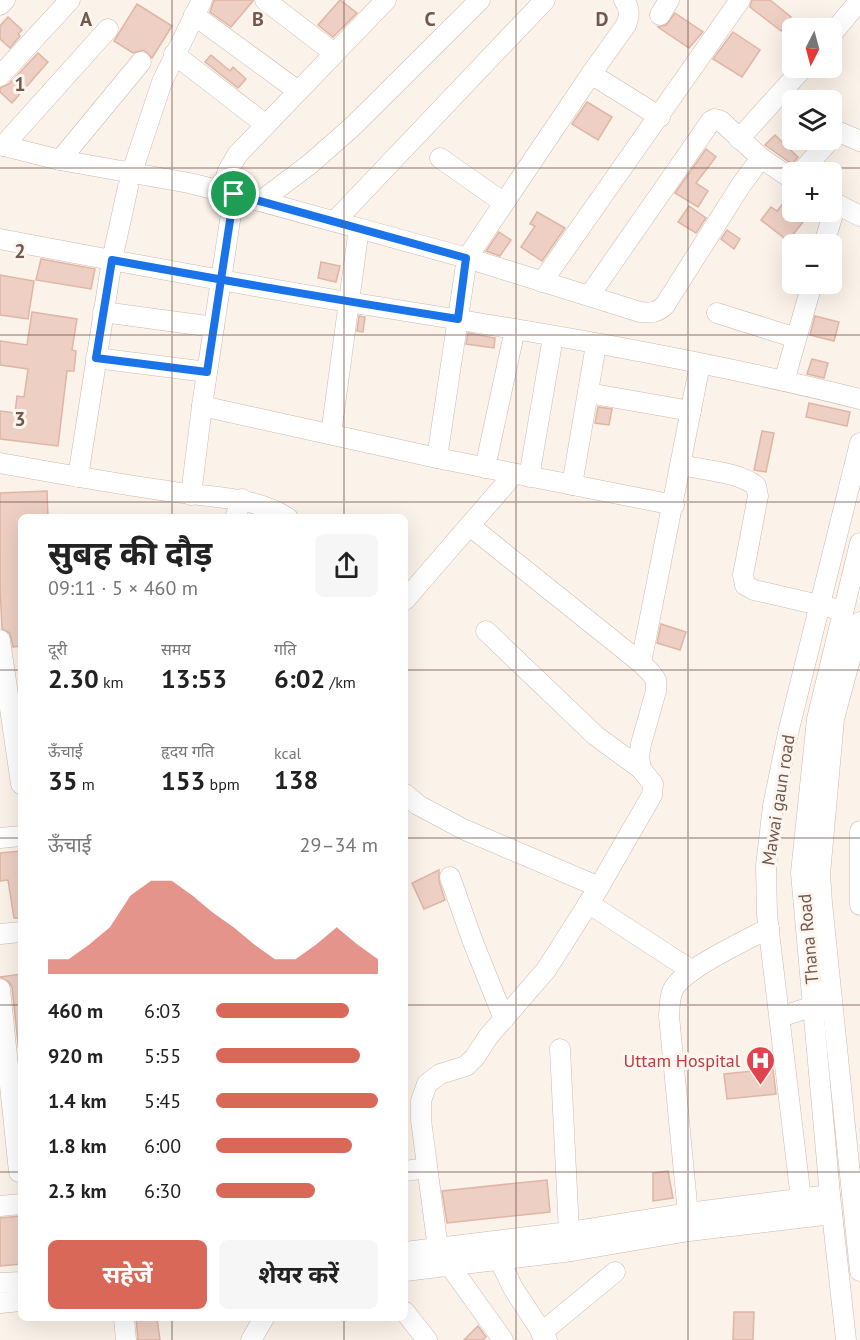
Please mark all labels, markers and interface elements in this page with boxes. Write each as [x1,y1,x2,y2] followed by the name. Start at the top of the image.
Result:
[80,6,93,32] text: A
[252,6,264,32] text: B
[424,6,436,32] text: C
[596,6,609,32] text: D
[782,18,842,78] north arrow
[782,18,842,294] map controls
[14,71,26,97] text: 1
[782,90,842,150] button: layers
[782,162,842,222] button: +
[208,168,259,219] pin
[217,177,250,210] icon: arrive
[782,234,842,294] button: −
[14,238,26,264] text: 2
[14,406,26,432] text: 3
[48,531,212,574] text: सुबह की दौड़
[315,534,378,597] button: share
[48,575,198,601] text: 09:11 · 5 × 460 m
[48,639,67,659] text: दूरी
[161,639,191,659] text: समय
[274,639,296,659] text: गति
[48,662,99,695] text: 2.30
[161,662,227,695] text: 13:53
[274,662,325,695] text: 6:02
[99,672,124,692] text: km
[325,672,356,692] text: /km
[756,733,800,867] street label: Mawai gaun road
[48,741,83,761] text: ऊँचाई
[161,741,214,761] text: हृदय गति
[274,743,301,763] text: kcal
[274,763,318,796] text: 138
[48,764,77,797] text: 35
[161,764,205,797] text: 153
[77,774,95,794] text: m
[205,774,240,794] text: bpm
[48,832,91,858] text: ऊँचाई
[300,832,378,858] text: 29–34 m
[793,893,823,985] street label: Thana Road
[48,998,103,1024] text: 460 m
[144,998,181,1024] text: 6:03
[48,1043,103,1069] text: 920 m
[144,1043,181,1069] text: 5:55
[745,1044,777,1086] hospital icon: Uttam Hospital
[624,1049,741,1072] place label: Uttam Hospital
[48,1088,107,1114] text: 1.4 km
[144,1088,181,1114] text: 5:45
[48,1133,107,1159] text: 1.8 km
[144,1133,181,1159] text: 6:00
[48,1178,107,1204] text: 2.3 km
[144,1178,181,1204] text: 6:30
[48,1240,207,1309] button: सहेजें
[219,1240,378,1309] button: शेयर करें

